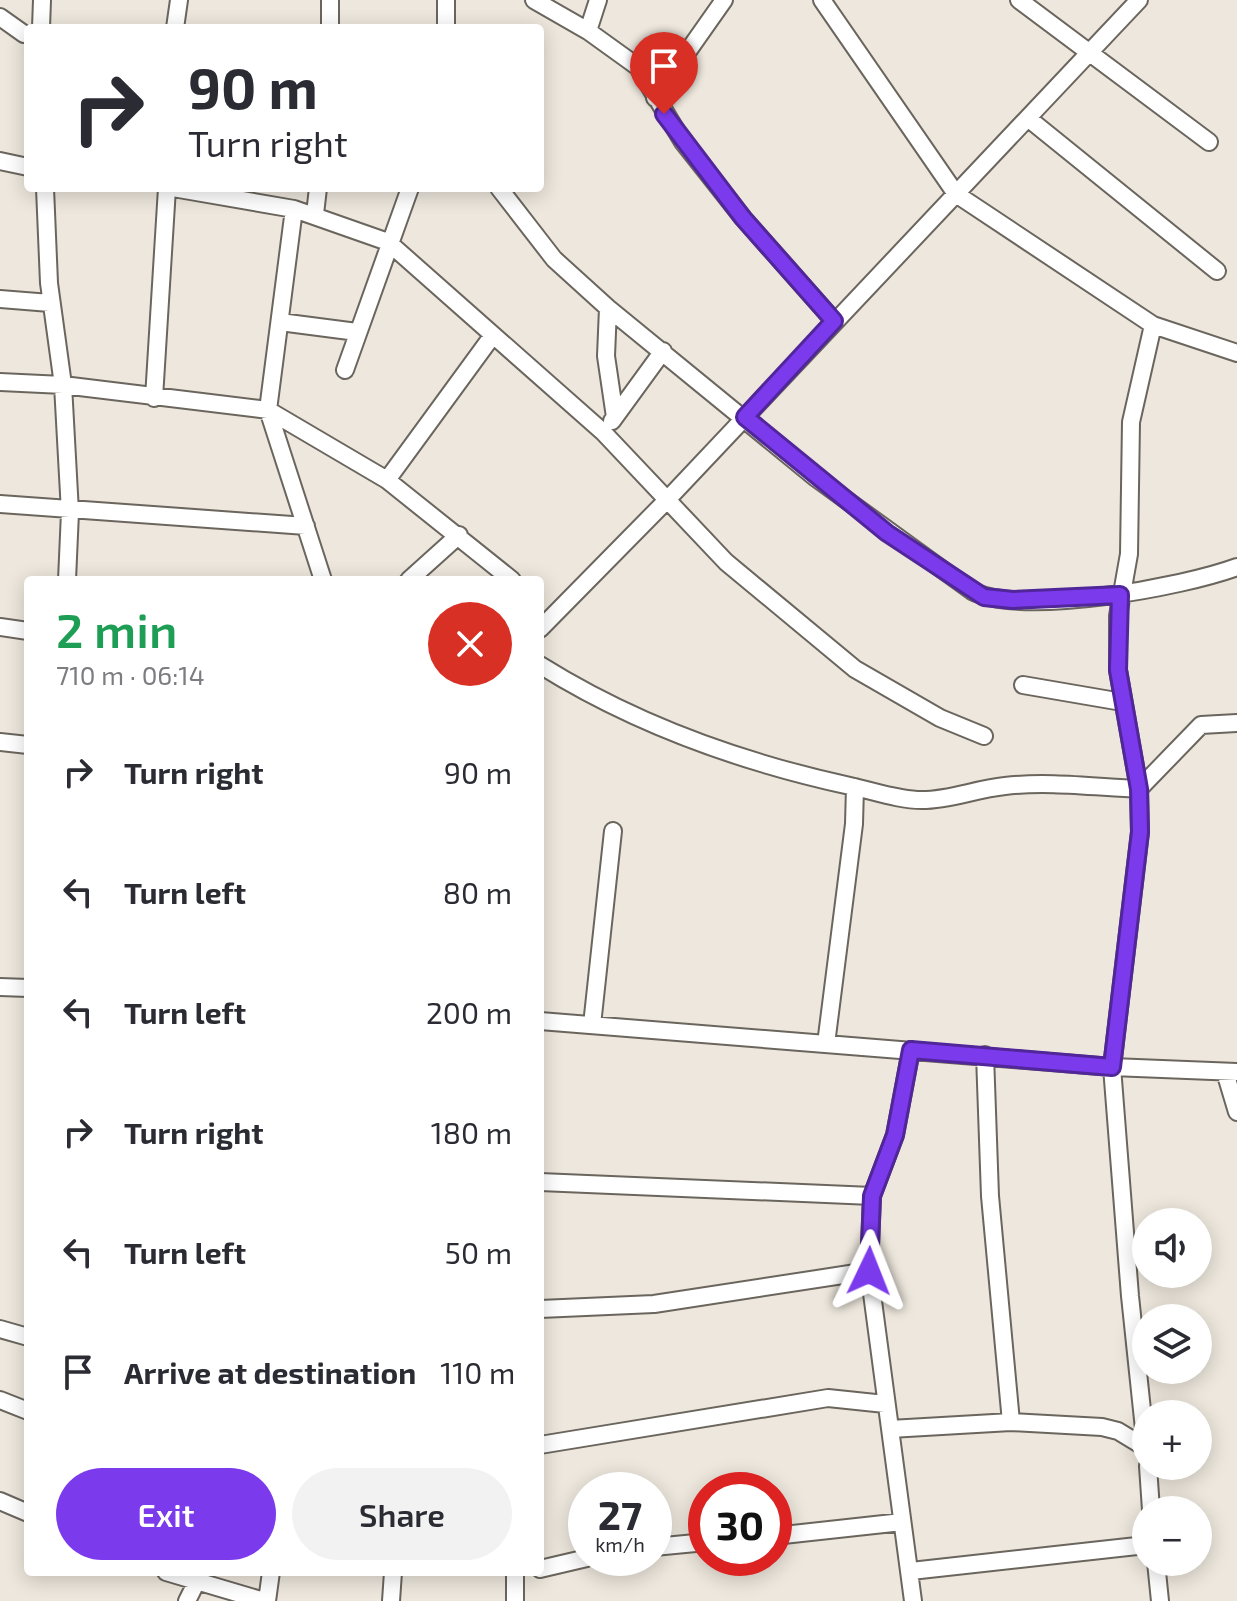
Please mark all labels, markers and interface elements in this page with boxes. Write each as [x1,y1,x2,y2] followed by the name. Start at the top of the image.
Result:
[630,32,698,114] pin
[642,44,686,88] icon: arrive
[188,53,318,120] text: 90 m
[56,56,160,160] icon: right
[188,121,348,164] text: Turn right
[56,600,177,658] text: 2 min
[428,602,512,686] button: close
[56,659,205,690] text: 710 m · 06:14
[56,750,100,794] icon: right
[124,754,264,790] text: Turn right
[444,754,512,790] text: 90 m
[56,870,100,914] icon: left
[124,874,246,910] text: Turn left
[443,874,512,910] text: 80 m
[56,990,100,1034] icon: left
[124,994,246,1030] text: Turn left
[426,994,512,1030] text: 200 m
[56,1110,100,1154] icon: right
[124,1114,264,1150] text: Turn right
[431,1114,512,1150] text: 180 m
[1132,1208,1212,1576] map controls
[1132,1208,1212,1288] button: sound
[827,1229,911,1313] position arrow
[56,1230,100,1274] icon: left
[124,1234,246,1270] text: Turn left
[445,1234,512,1270] text: 50 m
[1132,1304,1212,1384] button: layers
[56,1350,100,1394] icon: arrive
[124,1354,416,1390] text: Arrive at destination
[440,1354,515,1390] text: 110 m
[1132,1400,1212,1480] button: +
[56,1468,276,1560] button: Exit
[292,1468,512,1560] button: Share
[688,1472,792,1576] speed limit sign: 30
[598,1490,642,1538] text: 27
[1132,1496,1212,1576] button: −
[595,1532,645,1556] text: km/h

